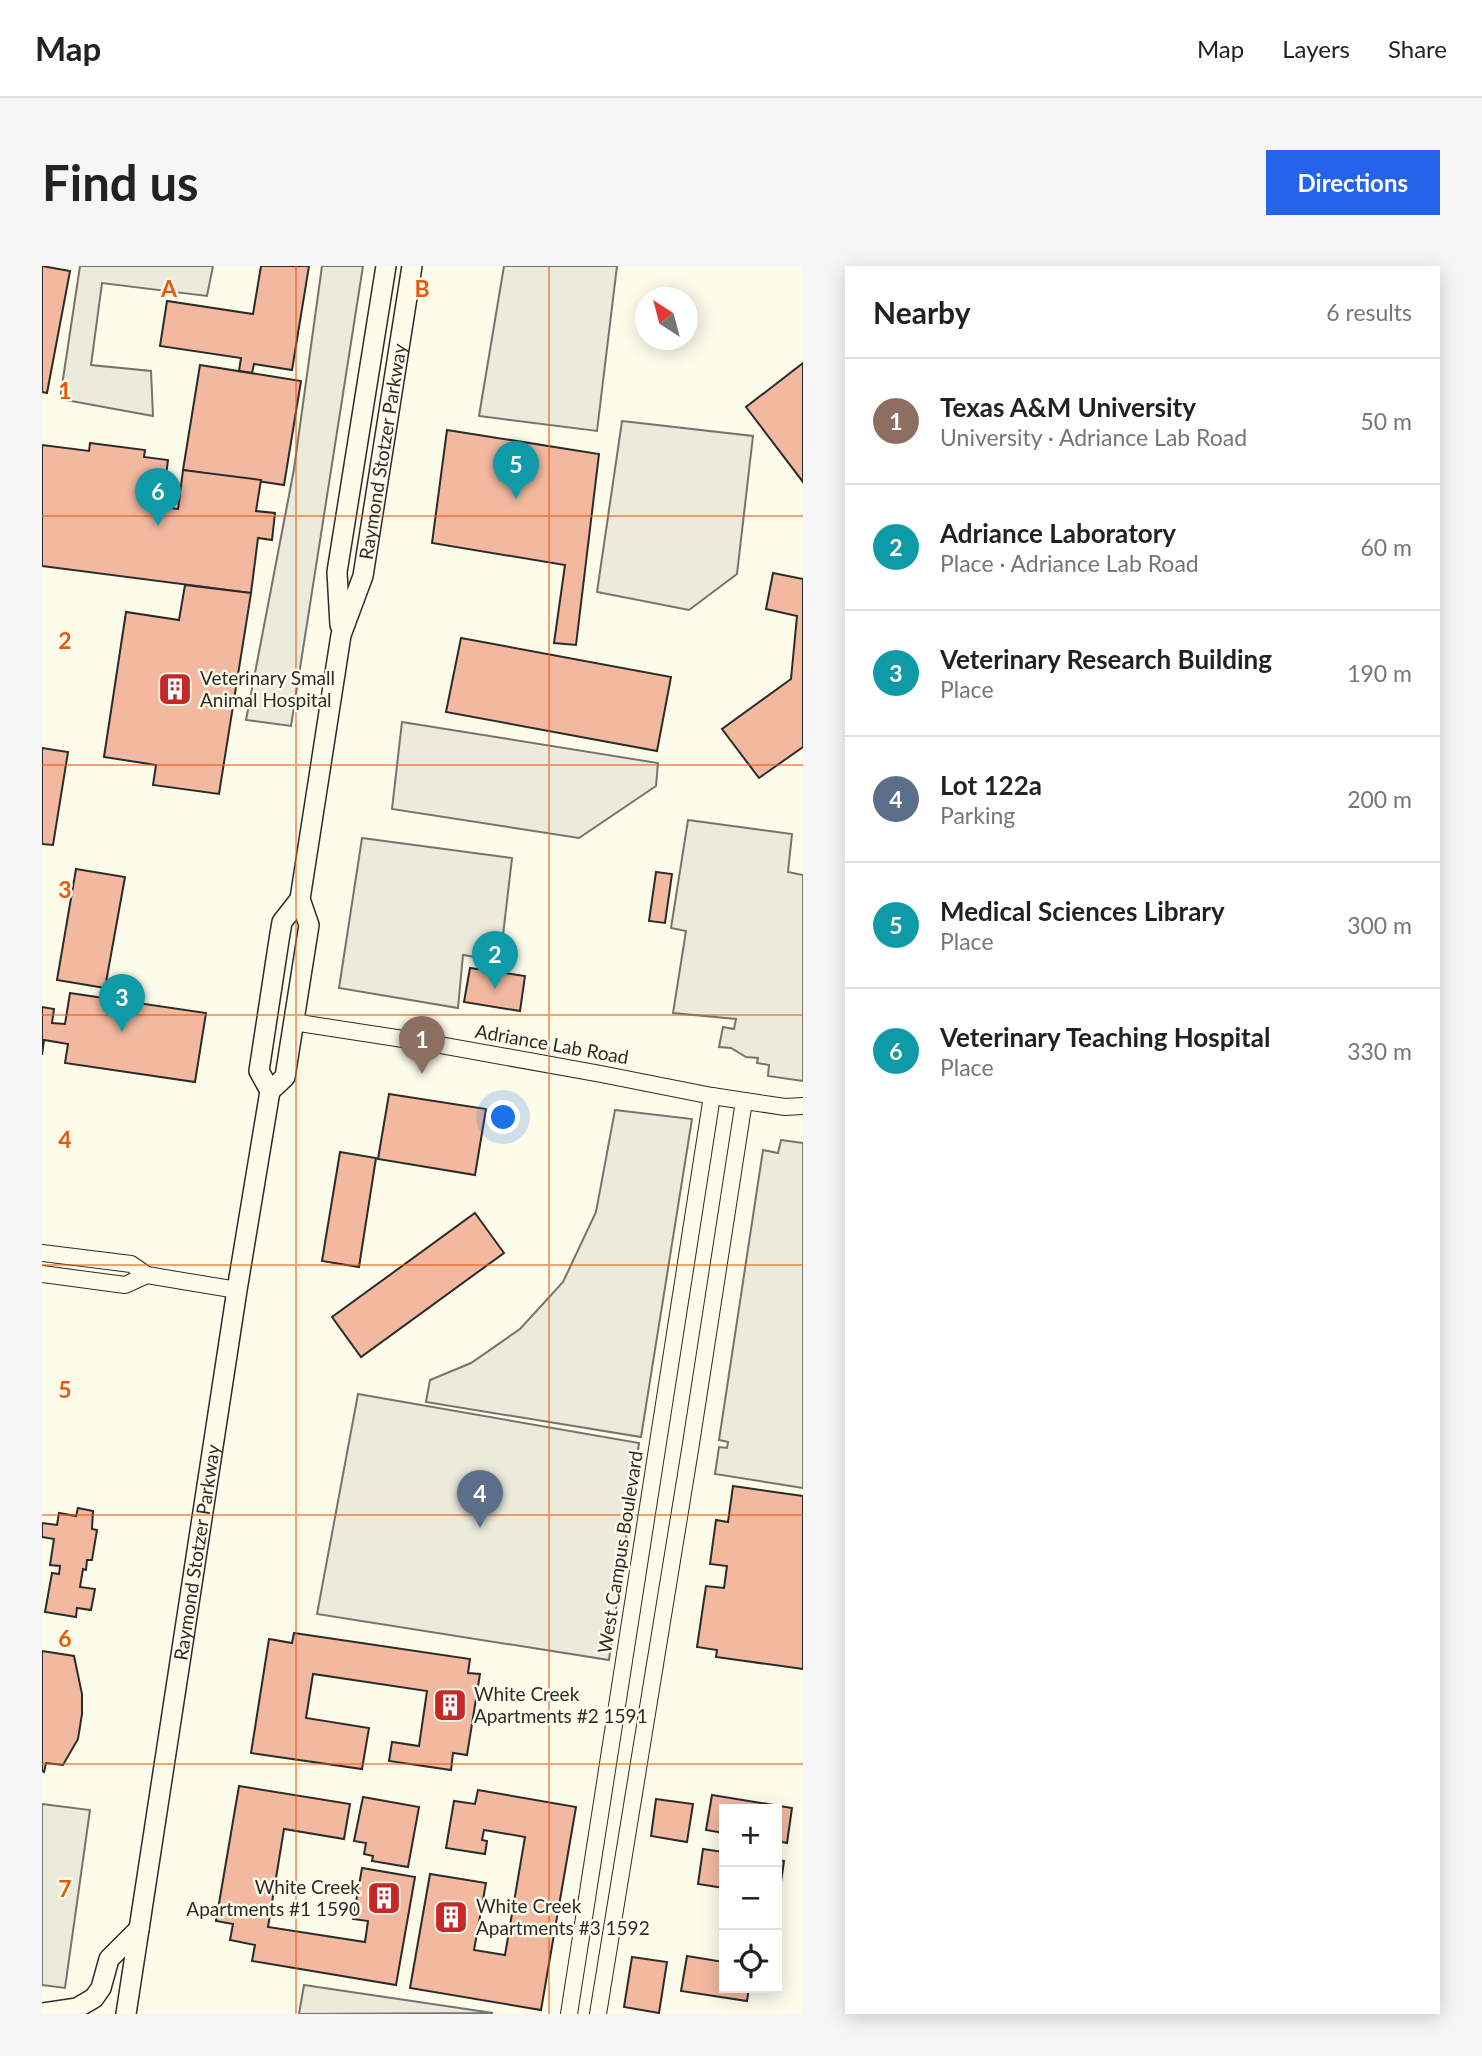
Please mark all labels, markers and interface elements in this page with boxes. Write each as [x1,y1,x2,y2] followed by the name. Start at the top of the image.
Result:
[35,28,101,68] text: Map
[1197,34,1244,63] text: Map
[1282,34,1350,63] text: Layers
[1388,34,1447,63] text: Share
[1266,150,1440,215] button: Directions
[42,153,199,211] text: Find us
[160,274,178,302] text: A
[414,274,430,302] text: B
[635,287,698,350] north arrow
[873,294,971,330] text: Nearby
[1326,298,1412,326] text: 6 results
[354,342,411,561] street label: Raymond Stotzer Parkway
[58,376,72,404] text: 1
[940,391,1196,423] text: Texas A&M University
[889,407,903,435] text: 1
[1361,407,1412,435] text: 50 m
[940,423,1247,451] text: University · Adriance Lab Road
[493,441,539,499] pin: 5
[135,468,181,526] pin: 6
[940,517,1176,549] text: Adriance Laboratory
[889,533,903,561] text: 2
[1361,533,1412,561] text: 60 m
[940,549,1199,577] text: Place · Adriance Lab Road
[58,626,72,654] text: 2
[940,643,1272,675] text: Veterinary Research Building
[889,659,903,687] text: 3
[1347,659,1412,687] text: 190 m
[200,666,335,711] place label: Veterinary Small Animal Hospital
[156,670,194,708] building icon: Veterinary Small Animal Hospital
[940,675,994,703] text: Place
[940,769,1042,801] text: Lot 122a
[889,785,903,813] text: 4
[1347,785,1412,813] text: 200 m
[940,801,1015,829] text: Parking
[58,875,72,903] text: 3
[940,895,1225,927] text: Medical Sciences Library
[889,911,903,939] text: 5
[1347,911,1412,939] text: 300 m
[940,927,994,955] text: Place
[472,931,518,989] pin: 2
[99,974,145,1032] pin: 3
[399,1016,445,1074] pin: 1
[474,1019,631,1068] street label: Adriance Lab Road
[940,1021,1270,1053] text: Veterinary Teaching Hospital
[889,1037,903,1065] text: 6
[1347,1037,1412,1065] text: 330 m
[940,1053,994,1081] text: Place
[486,1100,520,1134] your location
[58,1125,72,1153] text: 4
[58,1375,72,1403] text: 5
[168,1443,224,1662] street label: Raymond Stotzer Parkway
[592,1449,647,1655] street label: West Campus Boulevard
[457,1470,503,1528] pin: 4
[58,1624,72,1652] text: 6
[474,1682,648,1727] place label: White Creek Apartments #2 1591
[431,1686,469,1724] building icon: White Creek Apartments #2 1591
[719,1804,782,1993] map controls
[719,1804,782,1867] button: +
[719,1867,782,1930] button: −
[58,1874,72,1902] text: 7
[186,1875,360,1920] place label: White Creek Apartments #1 1590
[365,1879,403,1917] building icon: White Creek Apartments #1 1590
[476,1894,650,1939] place label: White Creek Apartments #3 1592
[432,1898,470,1936] building icon: White Creek Apartments #3 1592
[719,1930,782,1993] button: locate

